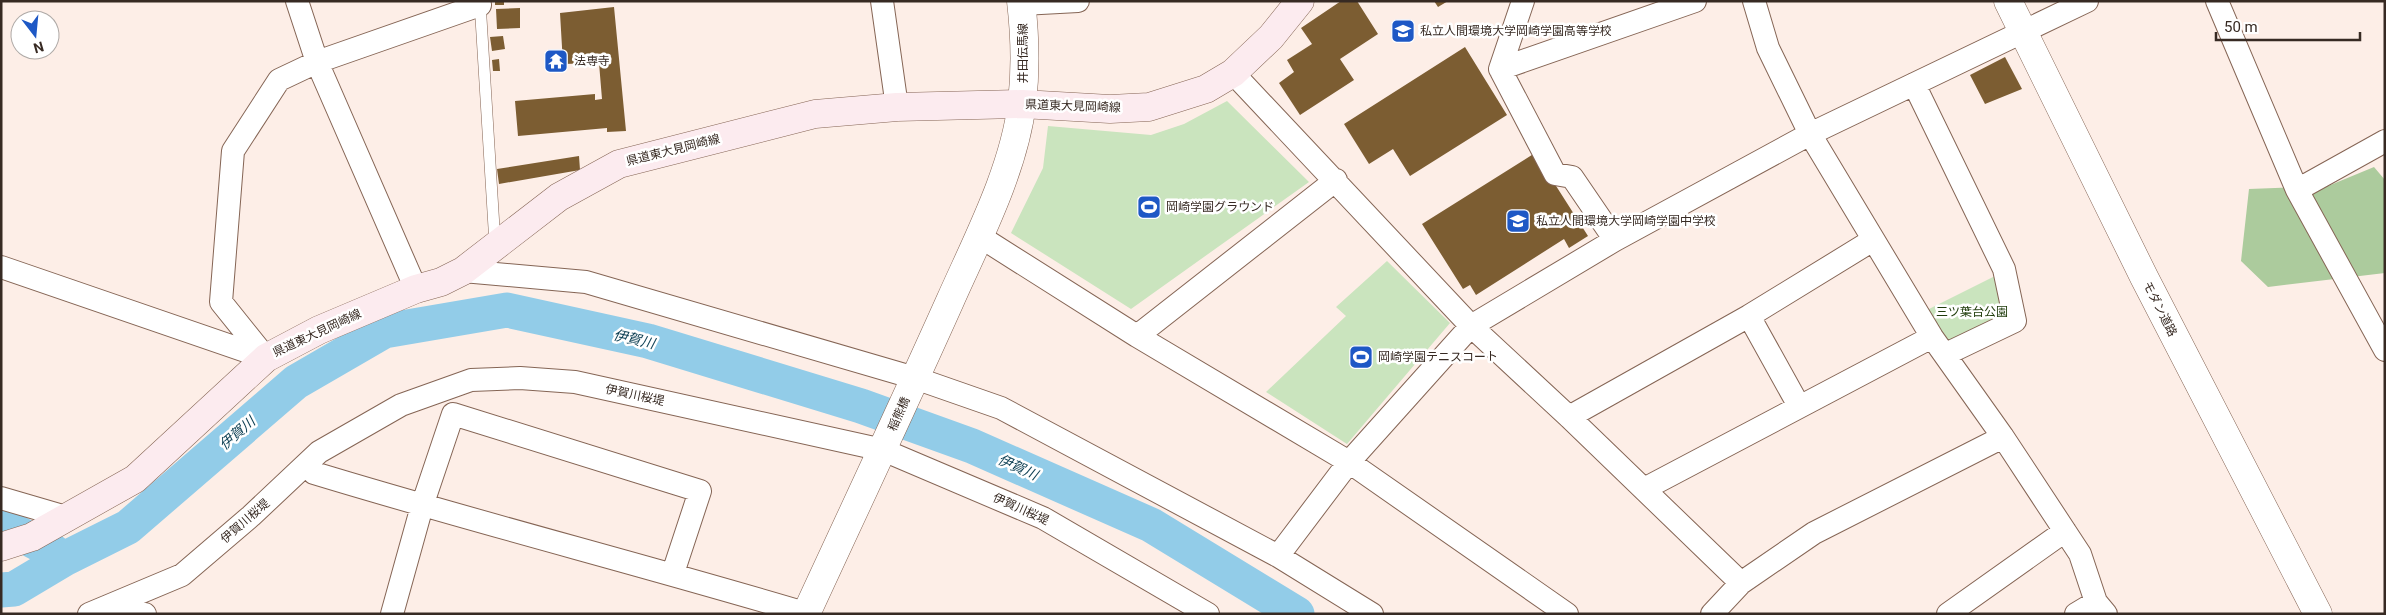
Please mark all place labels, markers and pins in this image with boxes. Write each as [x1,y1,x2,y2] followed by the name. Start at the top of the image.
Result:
[1390,18,1416,44] school or university icon: 私立人間環境大学岡崎学園高等学校
[1420,24,1612,38] place label: 私立人間環境大学岡崎学園高等学校
[543,48,569,74] temple icon: 法専寺
[574,54,610,68] place label: 法専寺
[1136,194,1162,220] sports icon: 岡崎学園グラウンド
[1166,200,1274,214] place label: 岡崎学園グラウンド
[1505,208,1531,234] school or university icon: 私立人間環境大学岡崎学園中学校
[1536,214,1716,228] place label: 私立人間環境大学岡崎学園中学校
[1348,344,1374,370] sports icon: 岡崎学園テニスコート
[1378,350,1498,364] place label: 岡崎学園テニスコート

